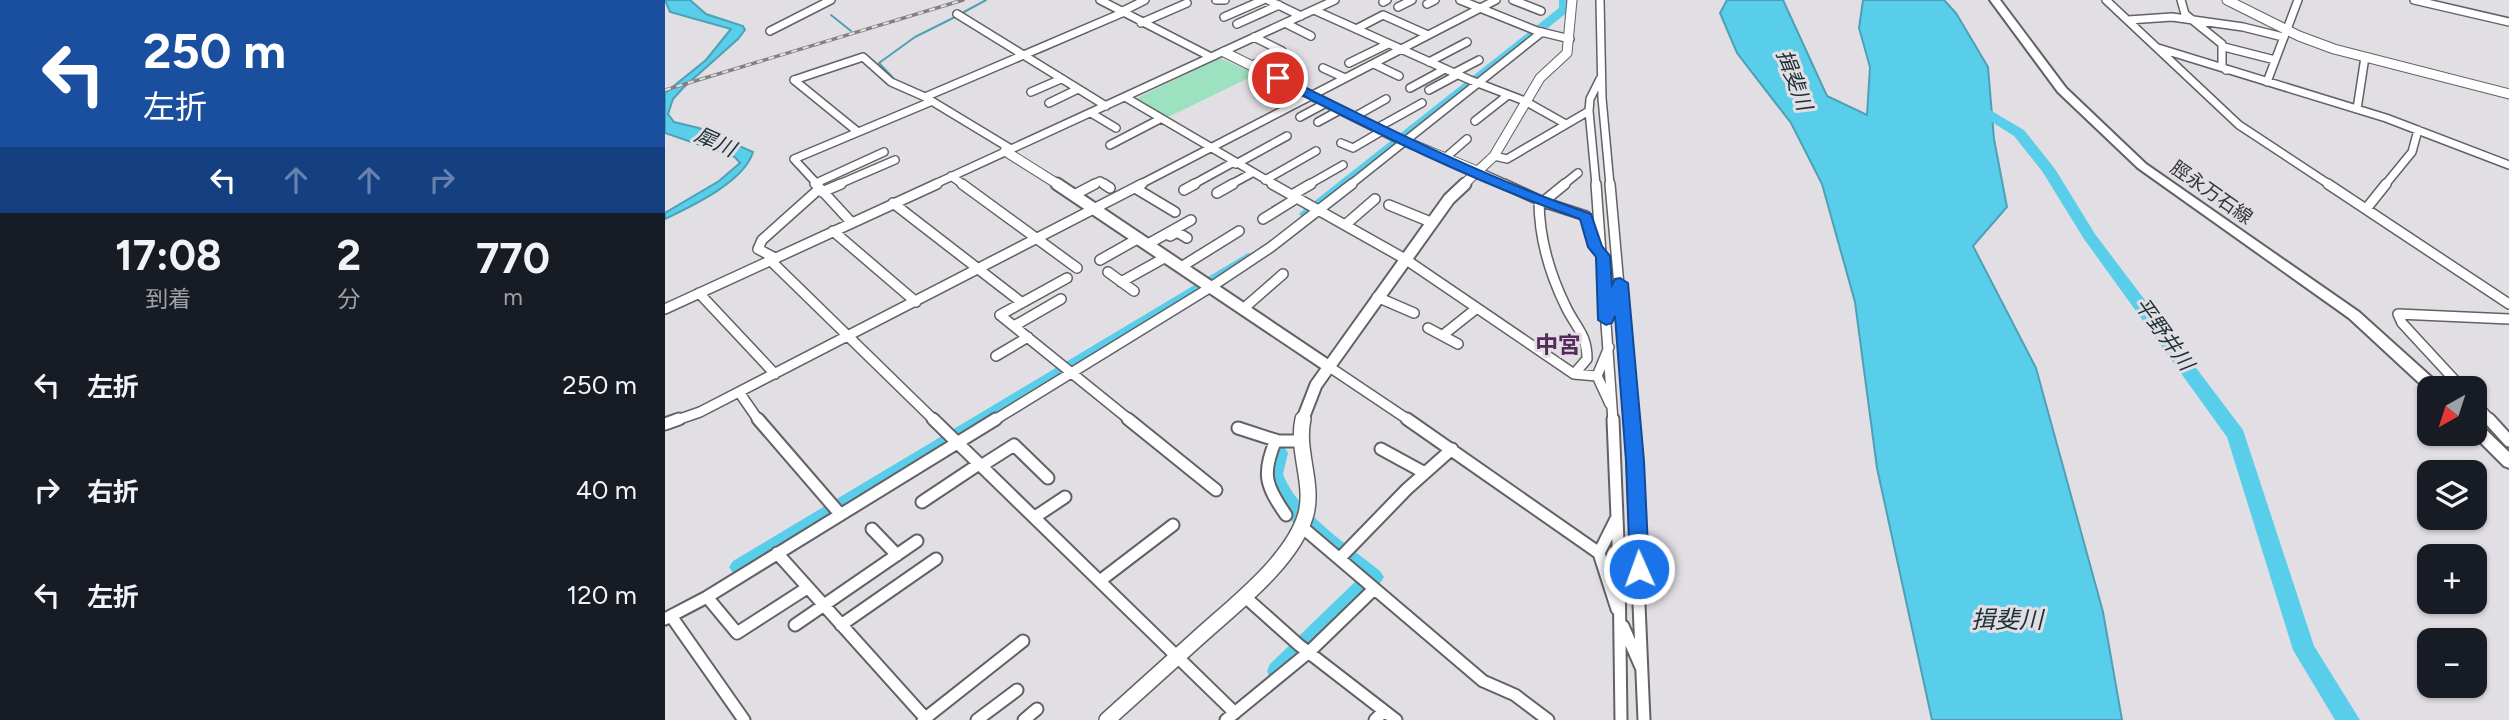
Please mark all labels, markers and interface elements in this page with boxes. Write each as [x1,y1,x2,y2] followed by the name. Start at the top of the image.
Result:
[143,21,286,80] text: 250 m
[28,28,119,119] icon: left
[1772,46,1818,116] water label: 揖斐川
[1248,48,1308,108] pin
[1259,59,1297,97] icon: arrive
[143,88,207,126] text: 左折
[691,122,741,162] water label: 犀川
[2166,156,2257,229] street label: 脛永万石線
[204,161,242,199] icon: left
[277,161,315,199] icon: ahead
[350,161,388,199] icon: ahead
[423,161,461,199] icon: right
[115,230,222,281] text: 17:08
[337,230,361,281] text: 2
[476,233,550,284] text: 770
[503,283,523,311] text: m
[145,285,191,313] text: 到着
[337,285,360,313] text: 分
[2130,292,2200,377] water label: 平野井川
[1535,331,1581,359] district label: 中宮
[28,366,66,404] icon: left
[562,369,637,401] text: 250 m
[87,371,139,403] text: 左折
[2417,376,2487,446] north arrow
[2417,376,2487,698] map controls
[2417,460,2487,530] button: layers
[28,471,66,509] icon: right
[576,474,637,506] text: 40 m
[87,476,139,508] text: 右折
[1602,532,1676,606] position arrow
[2417,544,2487,614] button: +
[28,576,66,614] icon: left
[567,579,637,611] text: 120 m
[87,581,139,613] text: 左折
[1971,605,2046,634] water label: 揖斐川
[2417,628,2487,698] button: −

